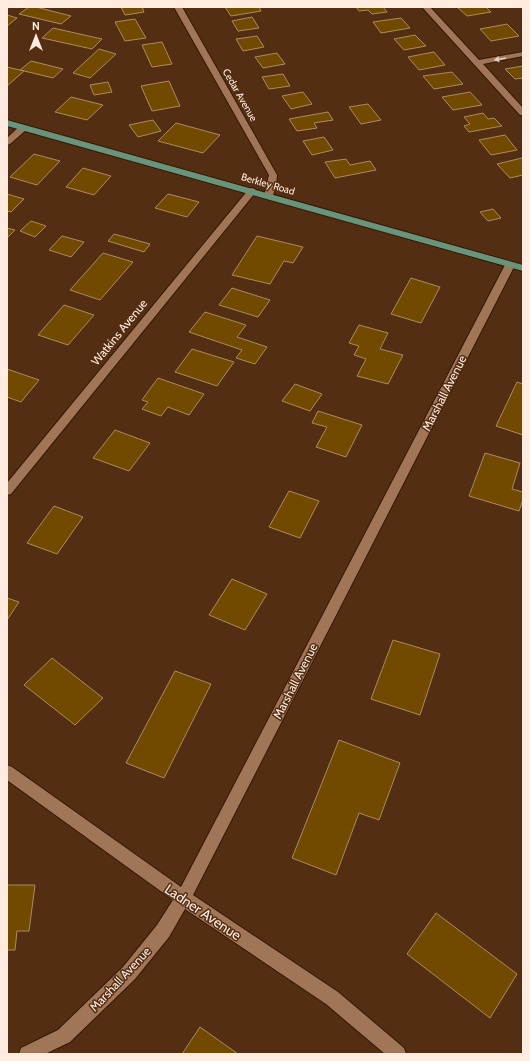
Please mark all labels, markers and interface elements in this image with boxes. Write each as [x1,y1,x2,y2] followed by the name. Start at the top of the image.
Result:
[16,16,56,56] north arrow
[32,19,40,33] text: N
[494,56,506,62] one-way arrow
[220,66,260,124] street label: Cedar Avenue
[240,170,296,198] street label: Berkley Road
[88,296,150,368] street label: Watkins Avenue
[419,353,469,433] street label: Marshall Avenue
[270,641,320,721] street label: Marshall Avenue
[161,880,245,944] street label: Ladner Avenue
[86,944,154,1014] street label: Marshall Avenue

